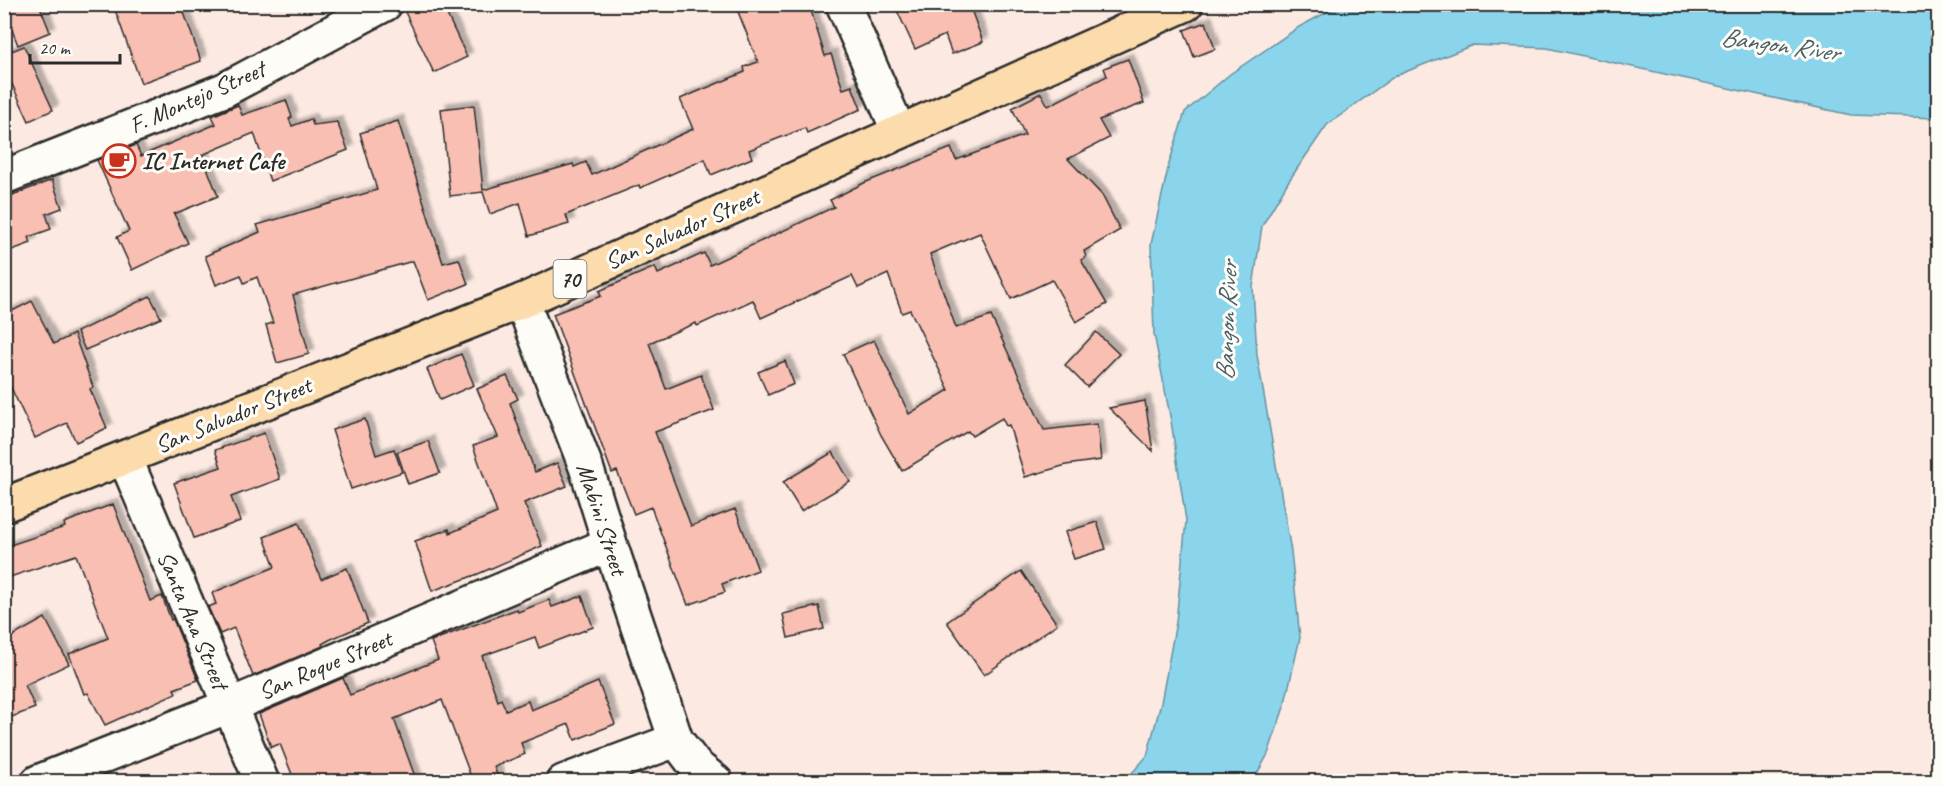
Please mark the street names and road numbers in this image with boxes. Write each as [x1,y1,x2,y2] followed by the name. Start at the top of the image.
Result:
[125,53,272,140] street label: F. Montejo Street
[600,181,766,276] street label: San Salvador Street
[554,260,586,298] road number: 70
[151,369,317,460] street label: San Salvador Street
[570,459,635,581] street label: Mabini Street
[151,547,237,696] street label: Santa Ana Street
[254,623,398,707] street label: San Roque Street

